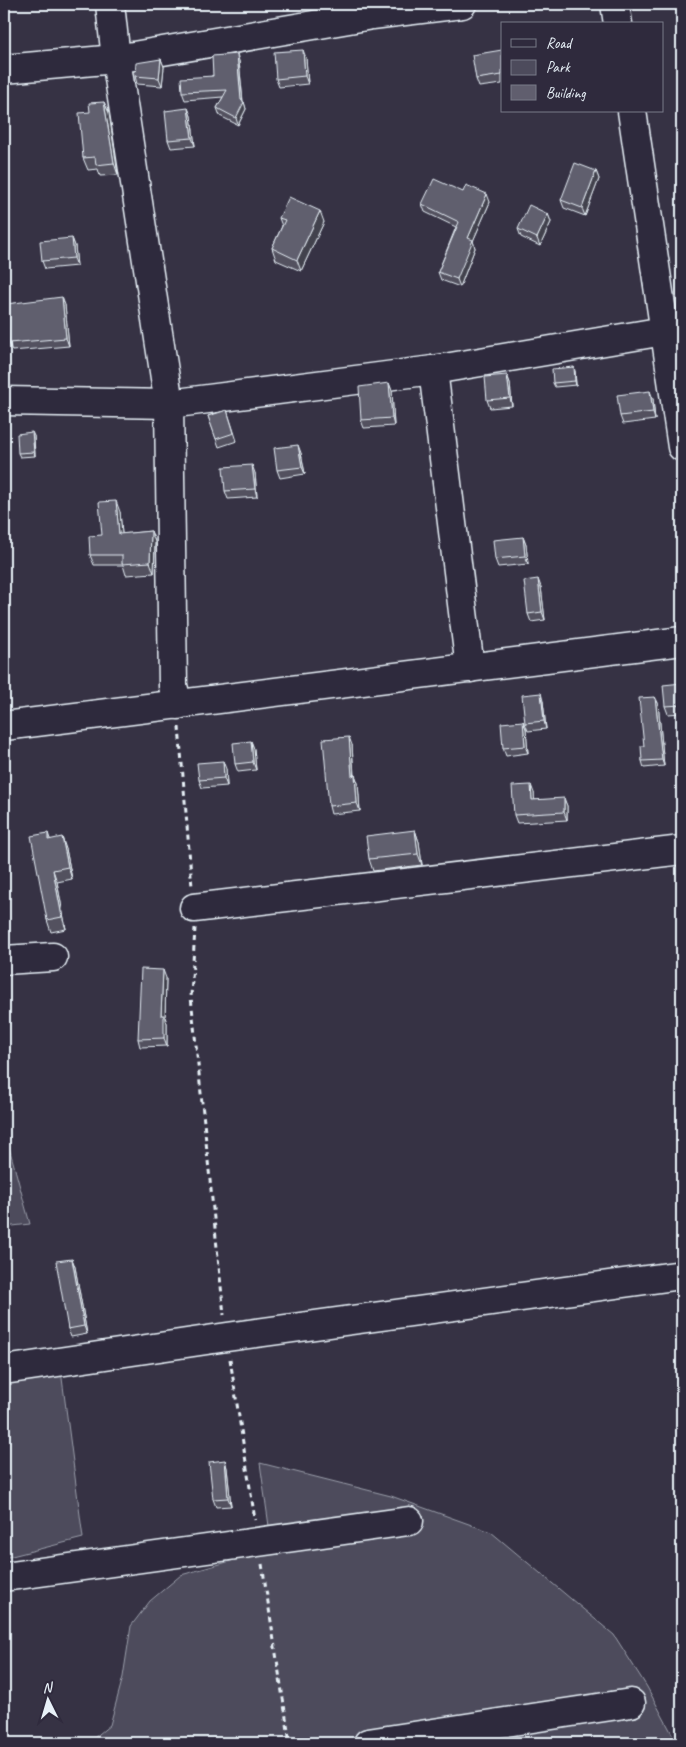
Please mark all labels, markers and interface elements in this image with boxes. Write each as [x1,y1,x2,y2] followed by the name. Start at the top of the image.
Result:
[501,22,664,112] legend
[546,34,573,53] text: Road
[546,58,571,77] text: Park
[546,84,586,103] text: Building
[22,1674,72,1724] north arrow
[42,1678,54,1696] text: N

